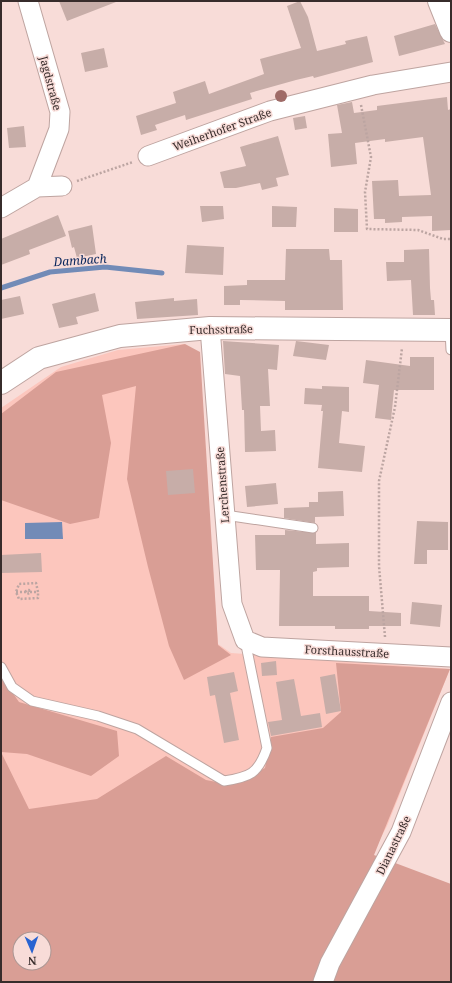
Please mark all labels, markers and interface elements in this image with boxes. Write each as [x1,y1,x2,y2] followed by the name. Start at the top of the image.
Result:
[36,53,65,112] street label: Jagdstraße
[171,104,273,154] street label: Weiherhofer Straße
[52,250,107,270] water label: Dambach
[189,321,253,337] street label: Fuchsstraße
[212,446,232,524] street label: Lerchenstraße
[304,641,390,661] street label: Forsthausstraße
[372,813,414,877] street label: Dianastraße
[12,931,52,971] north arrow
[27,954,37,969] text: N

